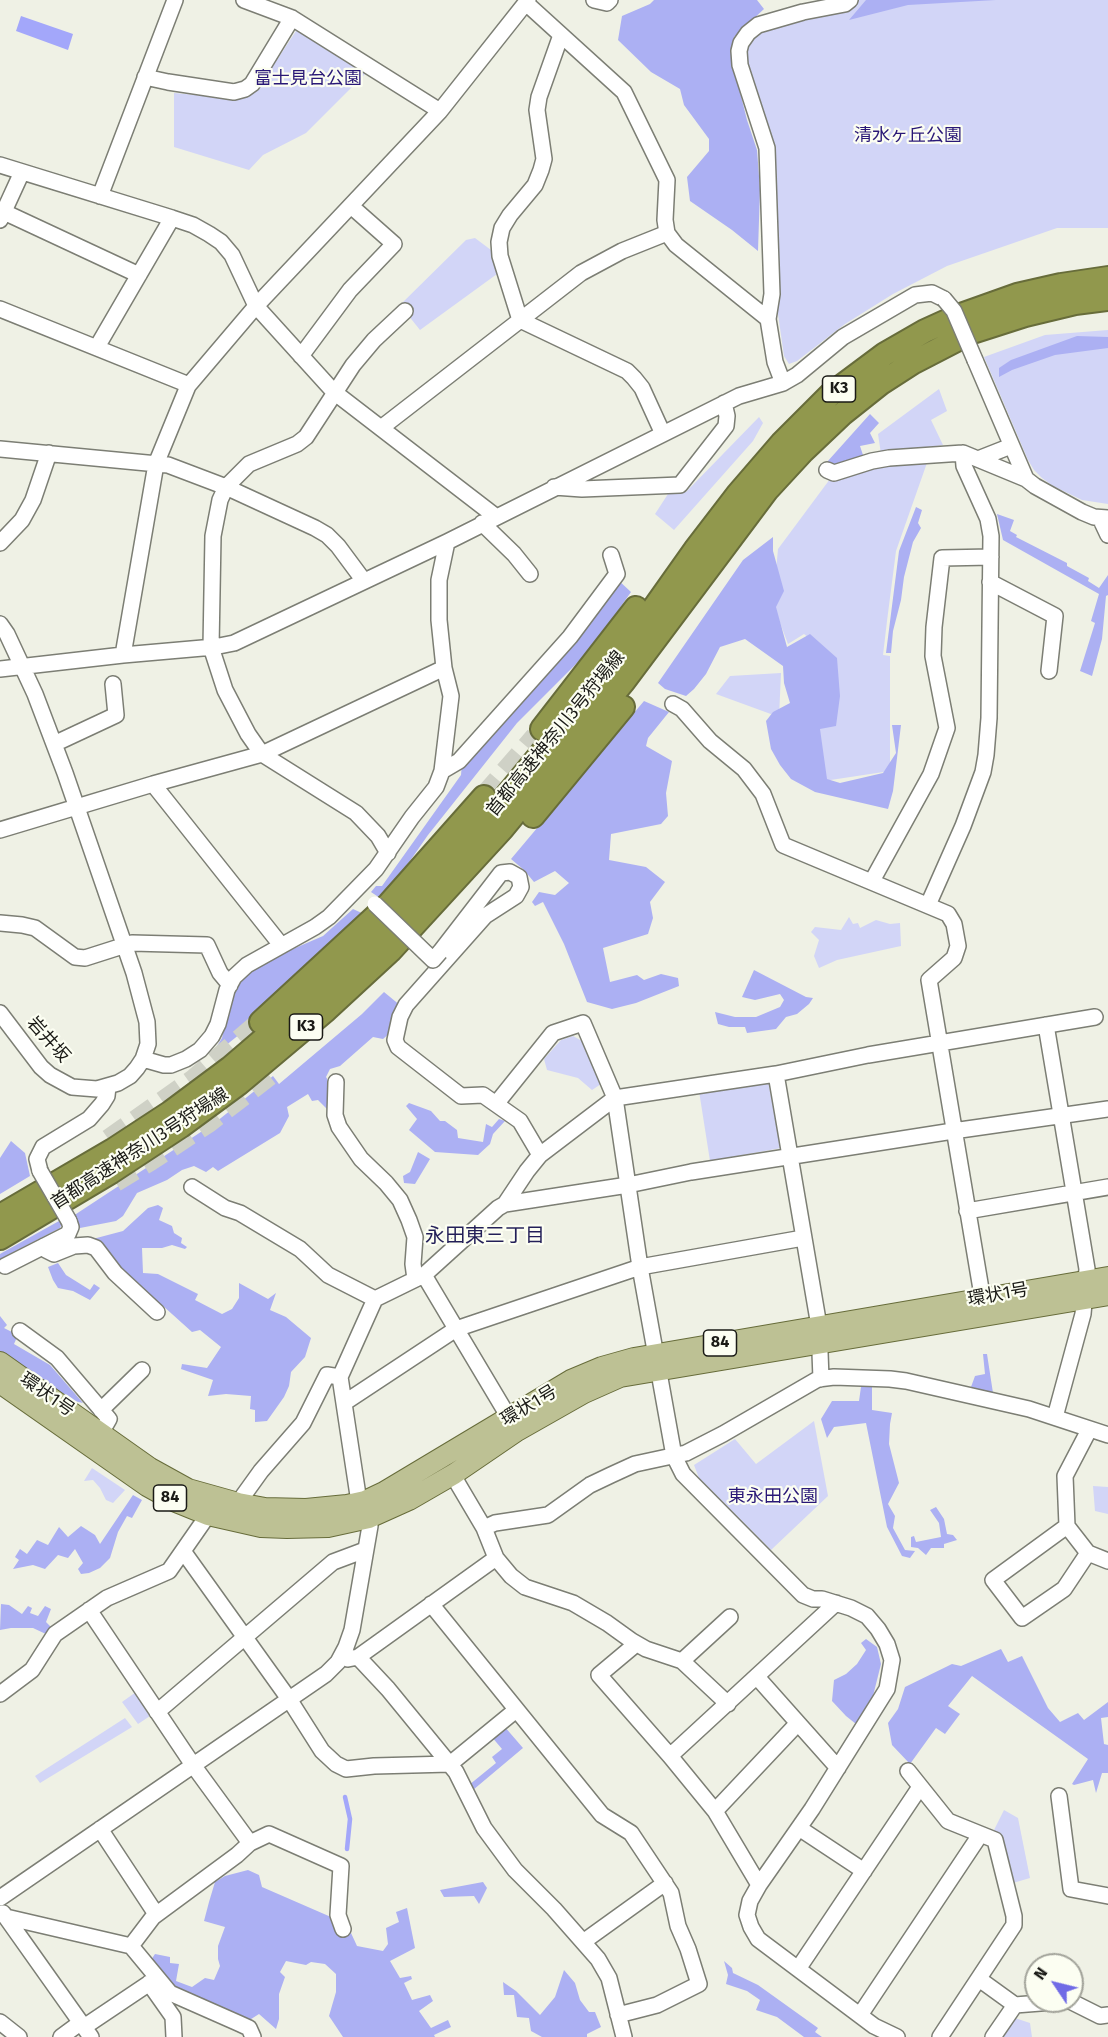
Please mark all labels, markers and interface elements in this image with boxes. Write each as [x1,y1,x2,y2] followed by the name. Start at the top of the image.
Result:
[254,68,362,90] park label: 富士見台公園
[854,125,962,147] park label: 清水ヶ丘公園
[822,376,856,402] road number: K3
[482,647,630,821] street label: 首都高速神奈川3号狩場線
[22,1013,74,1067] street label: 岩井坂
[290,1014,322,1040] road number: K3
[47,1084,233,1214] street label: 首都高速神奈川3号狩場線
[425,1224,545,1248] district label: 永田東三丁目
[966,1279,1030,1311] street label: 環状1号
[704,1330,736,1356] road number: 84
[15,1368,79,1422] street label: 環状1号
[497,1381,561,1431] street label: 環状1号
[154,1485,186,1511] road number: 84
[728,1486,818,1508] park label: 東永田公園
[1024,1953,1084,2013] north arrow
[1030,1964,1051,1983] text: N

